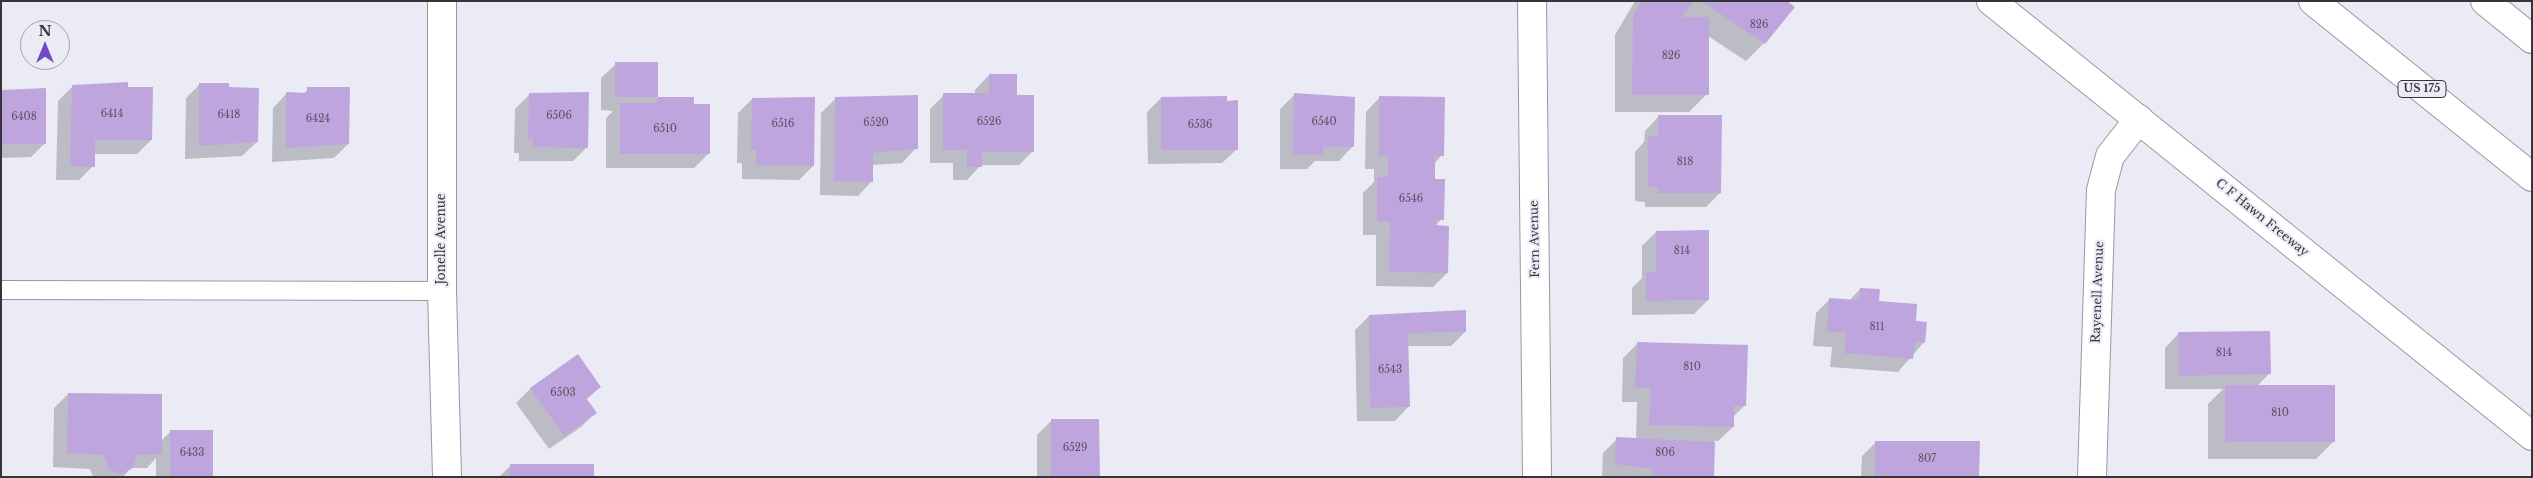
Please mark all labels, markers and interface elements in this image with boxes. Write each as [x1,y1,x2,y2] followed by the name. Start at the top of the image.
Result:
[1750,19,1768,31] house number: 826
[20,20,70,70] north arrow
[38,22,52,40] text: N
[1662,50,1680,62] house number: 826
[2398,80,2446,98] road number: US 175
[101,108,123,120] house number: 6414
[218,109,240,121] house number: 6418
[546,110,572,122] house number: 6506
[11,111,37,123] house number: 6408
[306,113,330,125] house number: 6424
[977,116,1001,128] house number: 6526
[1311,116,1337,128] house number: 6540
[863,117,889,129] house number: 6520
[772,118,794,130] house number: 6516
[1188,119,1212,131] house number: 6536
[653,123,677,135] house number: 6510
[1677,156,1693,168] house number: 818
[2213,176,2311,260] street label: C F Hawn Freeway
[435,193,449,285] street label: Jonelle Avenue
[1399,193,1423,205] house number: 6546
[1527,200,1543,278] street label: Fern Avenue
[2089,241,2107,343] street label: Rayenell Avenue
[1674,245,1690,257] house number: 814
[1870,321,1884,333] house number: 811
[2216,347,2232,359] house number: 814
[1683,361,1701,373] house number: 810
[1378,364,1402,376] house number: 6543
[550,387,576,399] house number: 6503
[2271,407,2289,419] house number: 810
[1063,442,1087,454] house number: 6529
[180,447,204,459] house number: 6433
[1655,447,1675,459] house number: 806
[1918,453,1936,465] house number: 807

